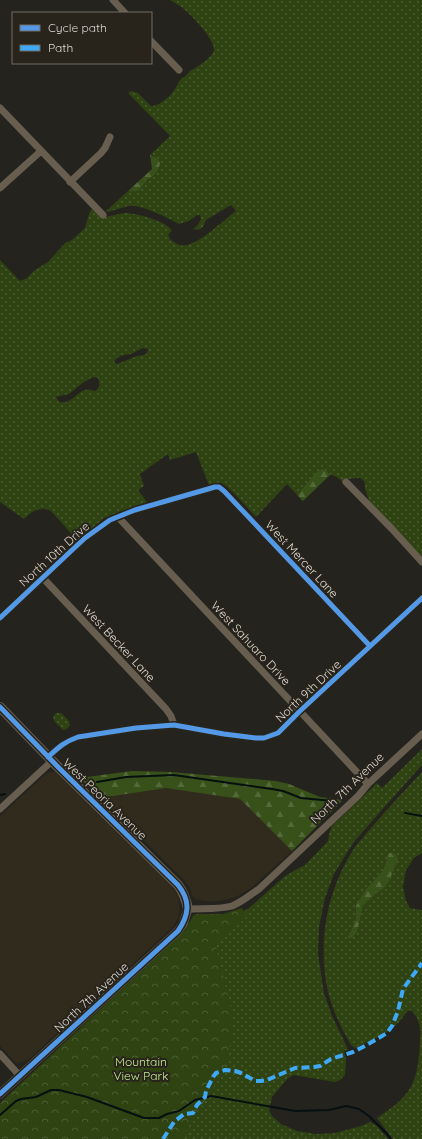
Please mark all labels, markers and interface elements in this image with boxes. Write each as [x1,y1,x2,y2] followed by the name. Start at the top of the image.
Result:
[12,12,152,64] legend
[48,20,107,35] text: Cycle path
[48,40,73,55] text: Path
[262,517,342,601] street label: West Mercer Lane
[16,518,92,589] street label: North 10th Drive
[208,598,294,688] street label: West Sahuaro Drive
[79,601,159,685] street label: West Becker Lane
[272,657,344,725] street label: North 9th Drive
[307,749,387,827] street label: North 7th Avenue
[60,755,150,843] street label: West Peoria Avenue
[51,959,131,1035] street label: North 7th Avenue
[113,1054,169,1083] park label: Mountain View Park

